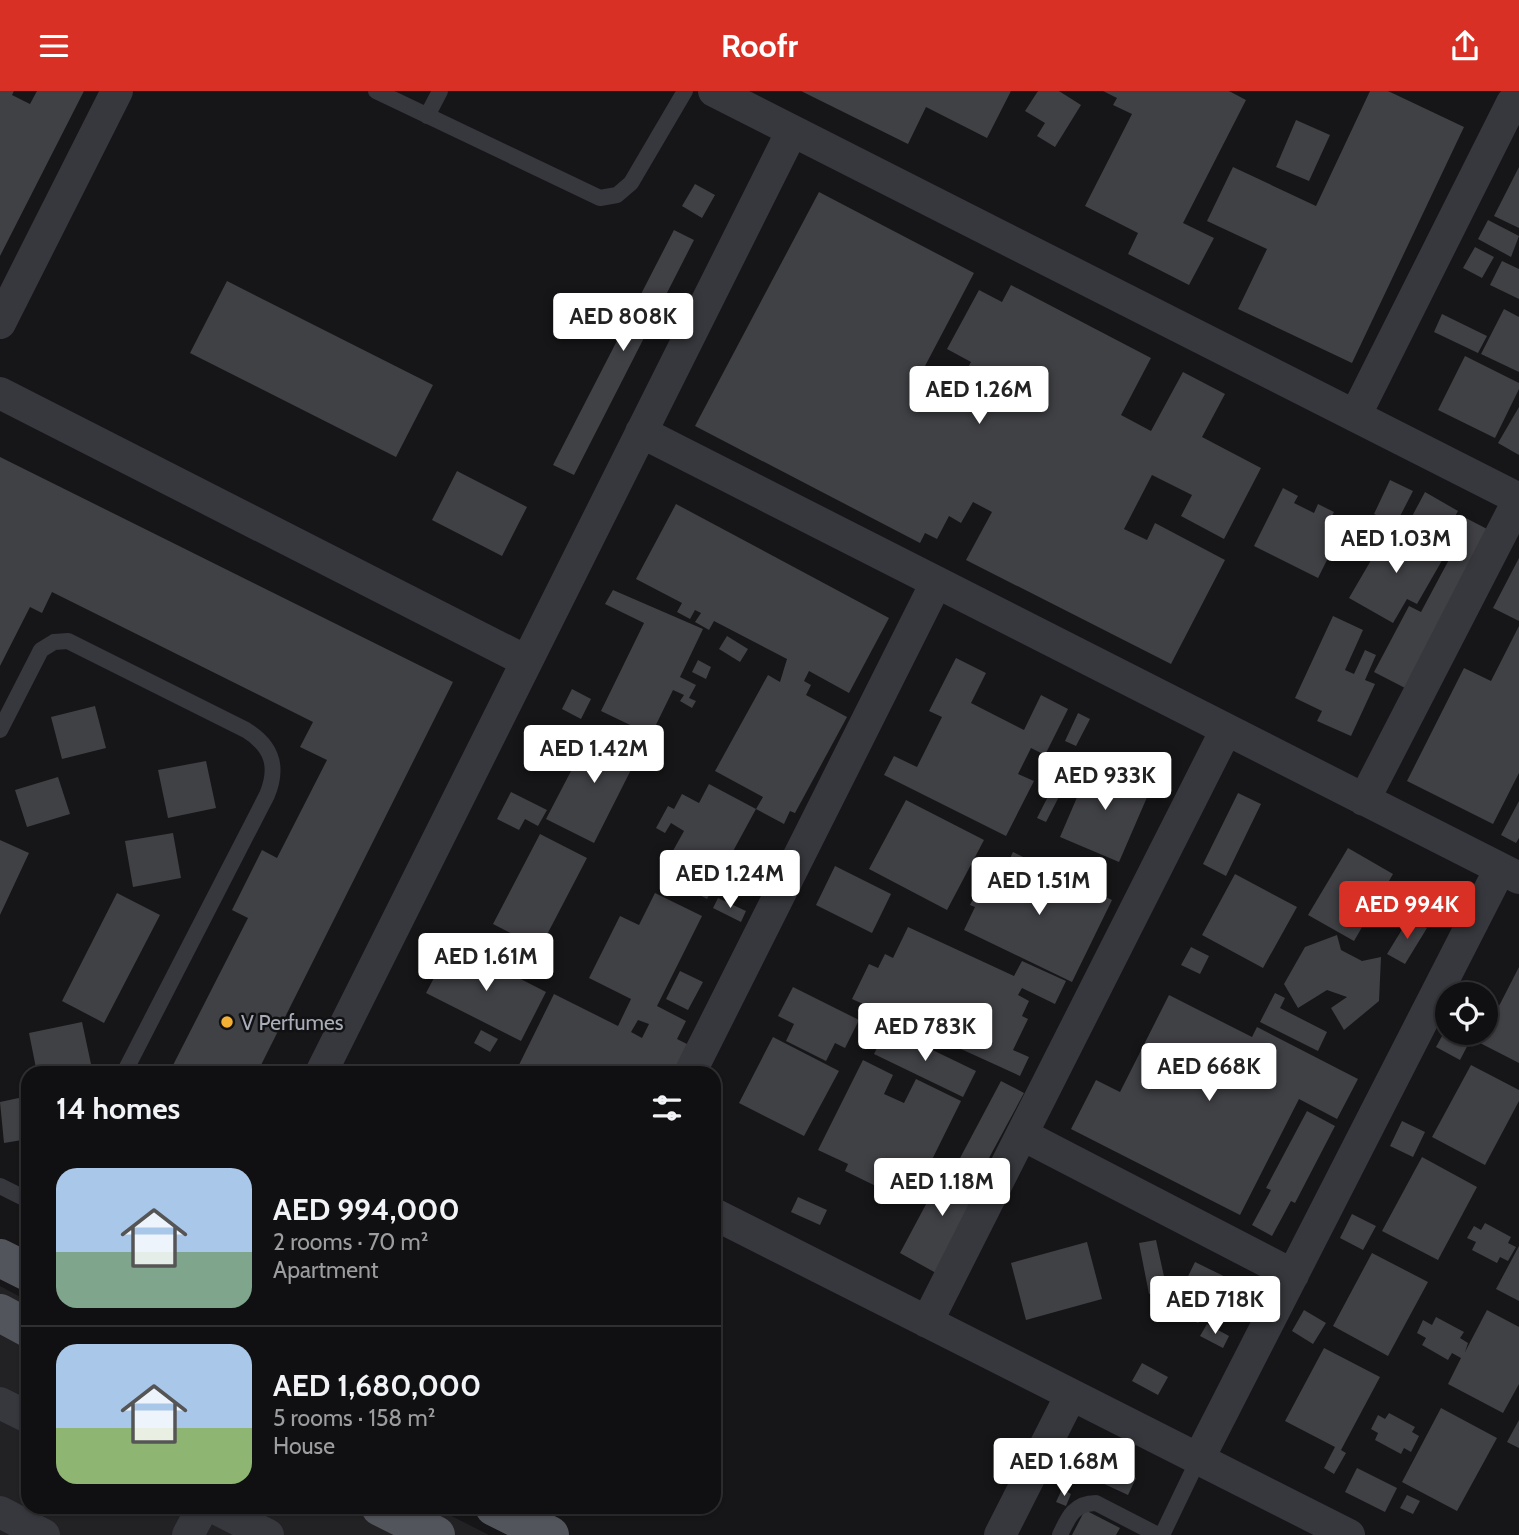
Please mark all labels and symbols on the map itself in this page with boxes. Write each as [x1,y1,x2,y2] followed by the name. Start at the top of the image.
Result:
[551,293,695,353] pin: AED 808K
[899,367,1059,426] pin: AED 1.26M
[1316,515,1476,575] pin: AED 1.03M
[514,725,674,785] pin: AED 1.42M
[1033,753,1177,812] pin: AED 933K
[650,851,810,910] pin: AED 1.24M
[959,857,1119,917] pin: AED 1.51M
[1335,881,1479,941] pin: AED 994K
[406,933,566,993] pin: AED 1.61M
[853,1003,997,1063] pin: AED 783K
[241,1010,344,1035] place label: V Perfumes
[219,1014,235,1030] marker: V Perfumes
[1137,1044,1281,1103] pin: AED 668K
[862,1159,1022,1218] pin: AED 1.18M
[1143,1277,1287,1336] pin: AED 718K
[984,1439,1144,1498] pin: AED 1.68M

